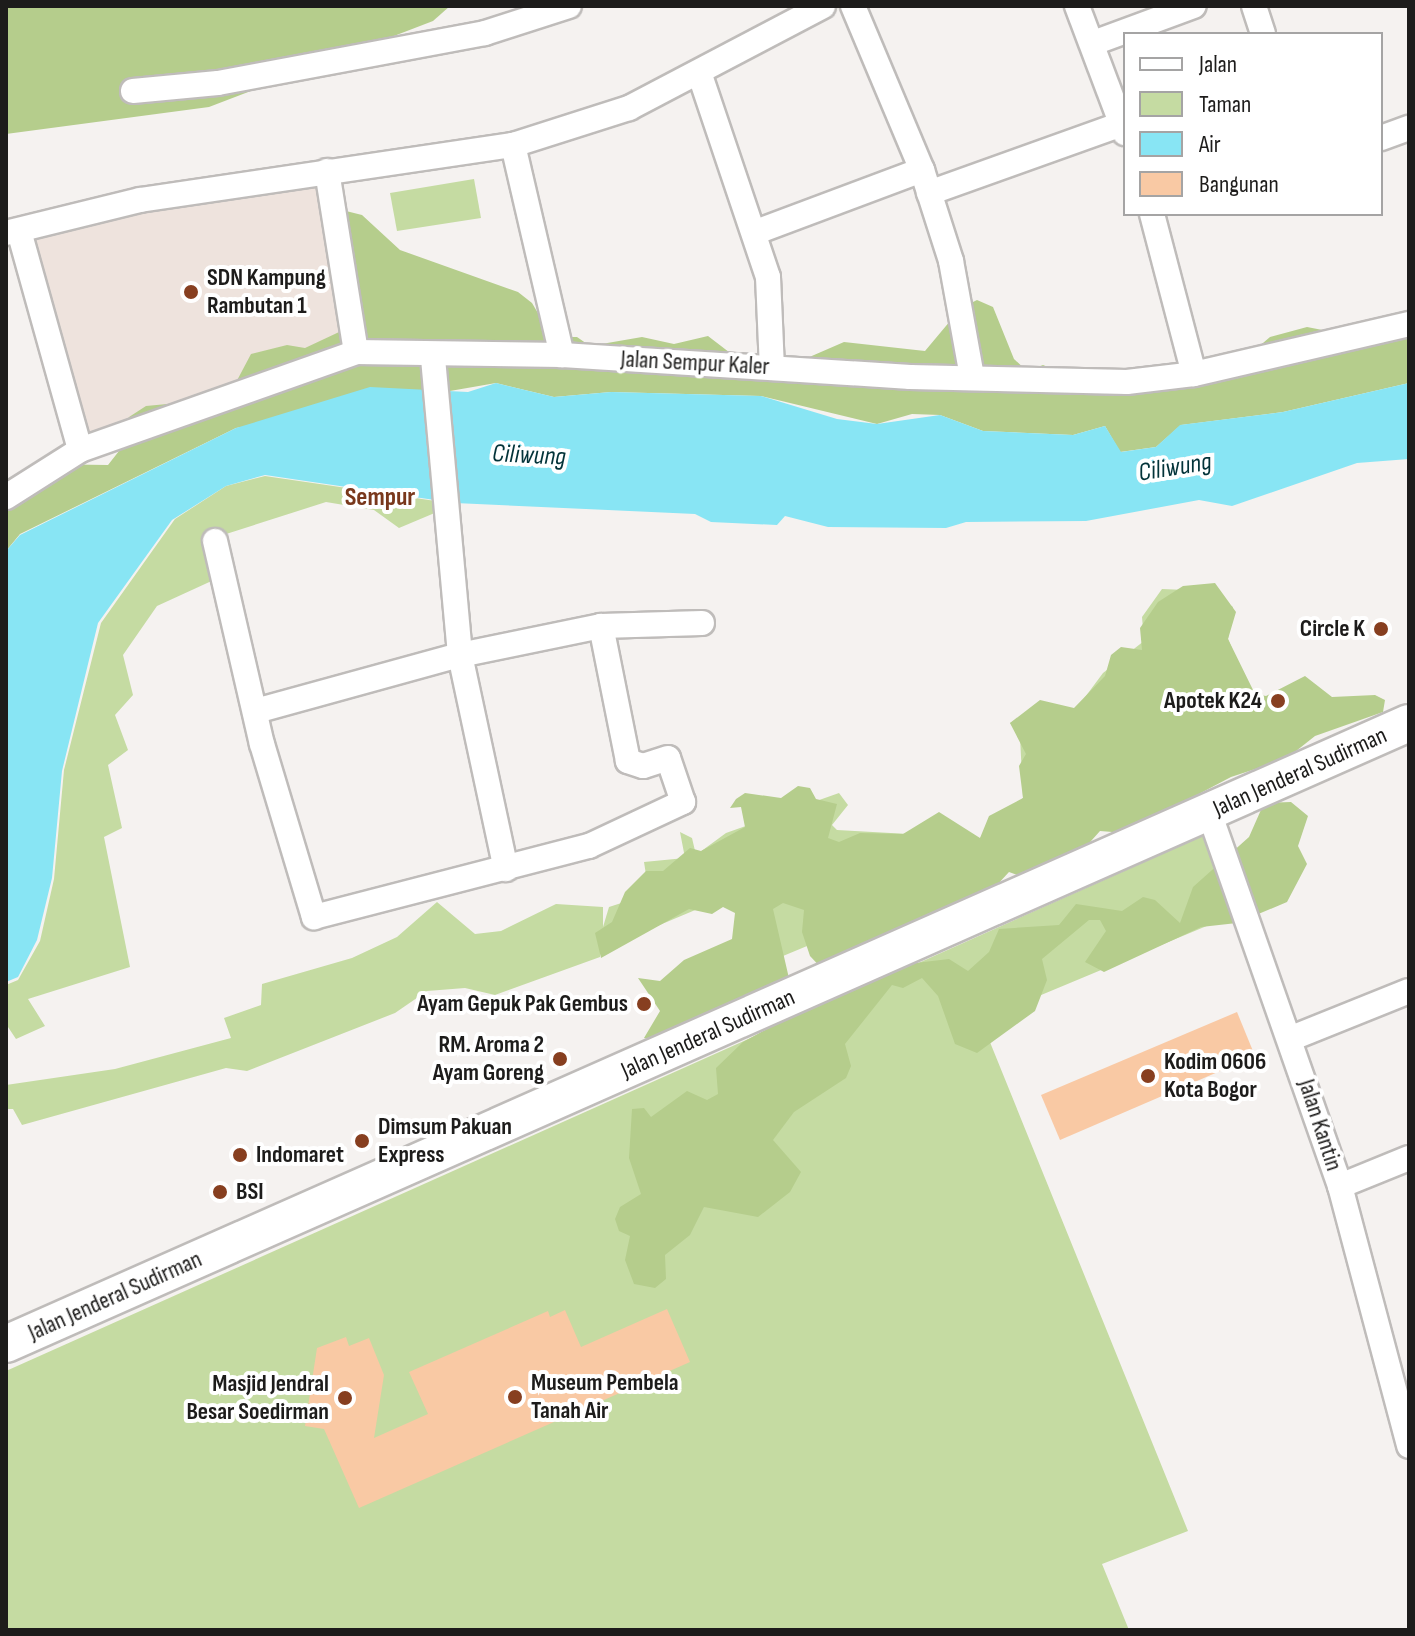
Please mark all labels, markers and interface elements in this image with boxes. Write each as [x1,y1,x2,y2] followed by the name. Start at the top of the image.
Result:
[1123,32,1383,216] legend
[1199,50,1237,79] text: Jalan
[1199,90,1251,119] text: Taman
[1199,130,1221,159] text: Air
[1199,170,1279,199] text: Bangunan
[207,264,326,320] place label: SDN Kampung Rambutan 1
[182,283,200,301] marker: SDN Kampung Rambutan 1
[620,345,770,381] street label: Jalan Sempur Kaler
[491,438,567,474] water label: Ciliwung
[1136,447,1214,489] water label: Ciliwung
[345,482,415,514] district label: Sempur
[1300,615,1365,643] place label: Circle K
[1372,620,1390,638] marker: Circle K
[1164,687,1262,715] place label: Apotek K24
[1269,692,1287,710] marker: Apotek K24
[1209,721,1391,823] street label: Jalan Jenderal Sudirman
[617,983,799,1085] street label: Jalan Jenderal Sudirman
[417,990,628,1018] place label: Ayam Gepuk Pak Gembus
[635,995,653,1013] marker: Ayam Gepuk Pak Gembus
[433,1031,544,1087] place label: RM. Aroma 2 Ayam Goreng
[1164,1048,1266,1104] place label: Kodim 0606 Kota Bogor
[551,1050,569,1068] marker: RM. Aroma 2 Ayam Goreng
[1139,1067,1157,1085] marker: Kodim 0606 Kota Bogor
[1292,1076,1348,1174] street label: Jalan Kantin
[378,1113,512,1169] place label: Dimsum Pakuan Express
[353,1132,371,1150] marker: Dimsum Pakuan Express
[256,1141,344,1169] place label: Indomaret
[231,1146,249,1164] marker: Indomaret
[236,1178,264,1206] place label: BSI
[211,1183,229,1201] marker: BSI
[24,1245,206,1347] street label: Jalan Jenderal Sudirman
[531,1369,679,1425] place label: Museum Pembela Tanah Air
[186,1370,329,1426] place label: Masjid Jendral Besar Soedirman
[506,1388,524,1406] marker: Museum Pembela Tanah Air
[336,1389,354,1407] marker: Masjid Jendral Besar Soedirman

